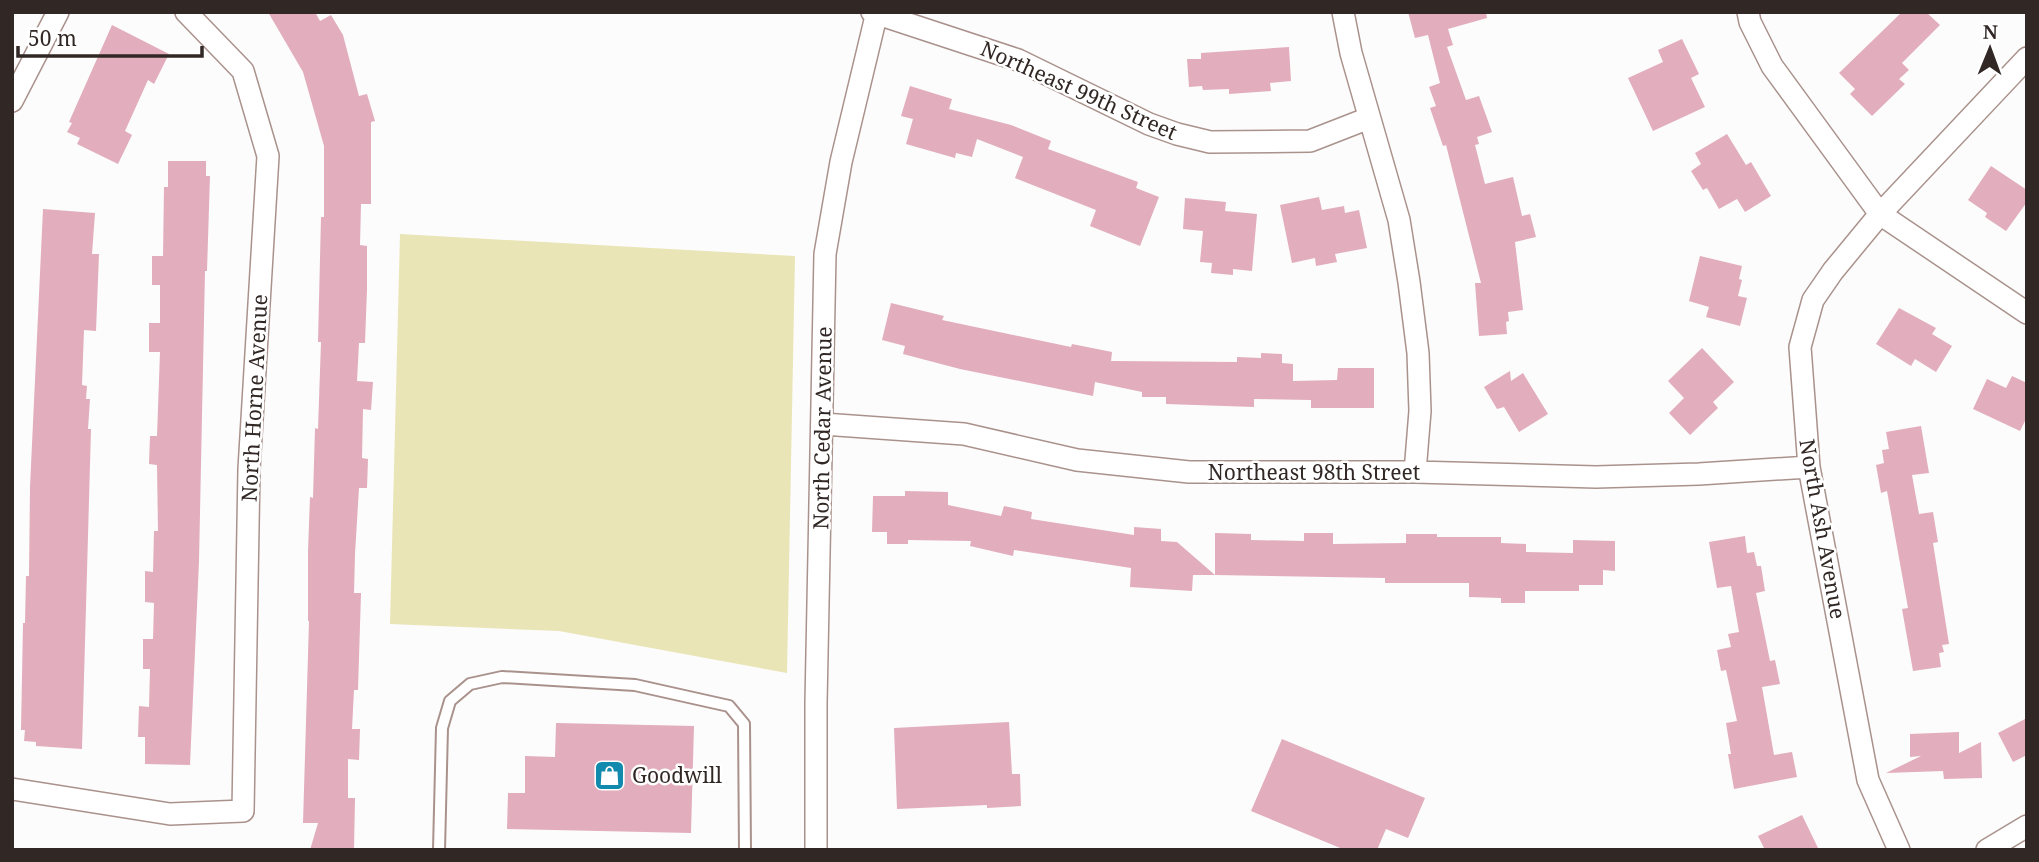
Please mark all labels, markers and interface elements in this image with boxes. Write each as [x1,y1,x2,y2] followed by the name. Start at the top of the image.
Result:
[18,14,201,58] scale bar
[1955,14,2025,84] north arrow
[1983,19,1998,45] text: N
[28,24,77,52] text: 50 m
[976,34,1182,146] street label: Northeast 99th Street
[235,293,273,503] street label: North Horne Avenue
[806,326,838,530] street label: North Cedar Avenue
[1793,437,1853,621] street label: North Ash Avenue
[1208,458,1420,486] street label: Northeast 98th Street
[592,758,626,792] shop icon: Goodwill
[632,761,722,789] place label: Goodwill

